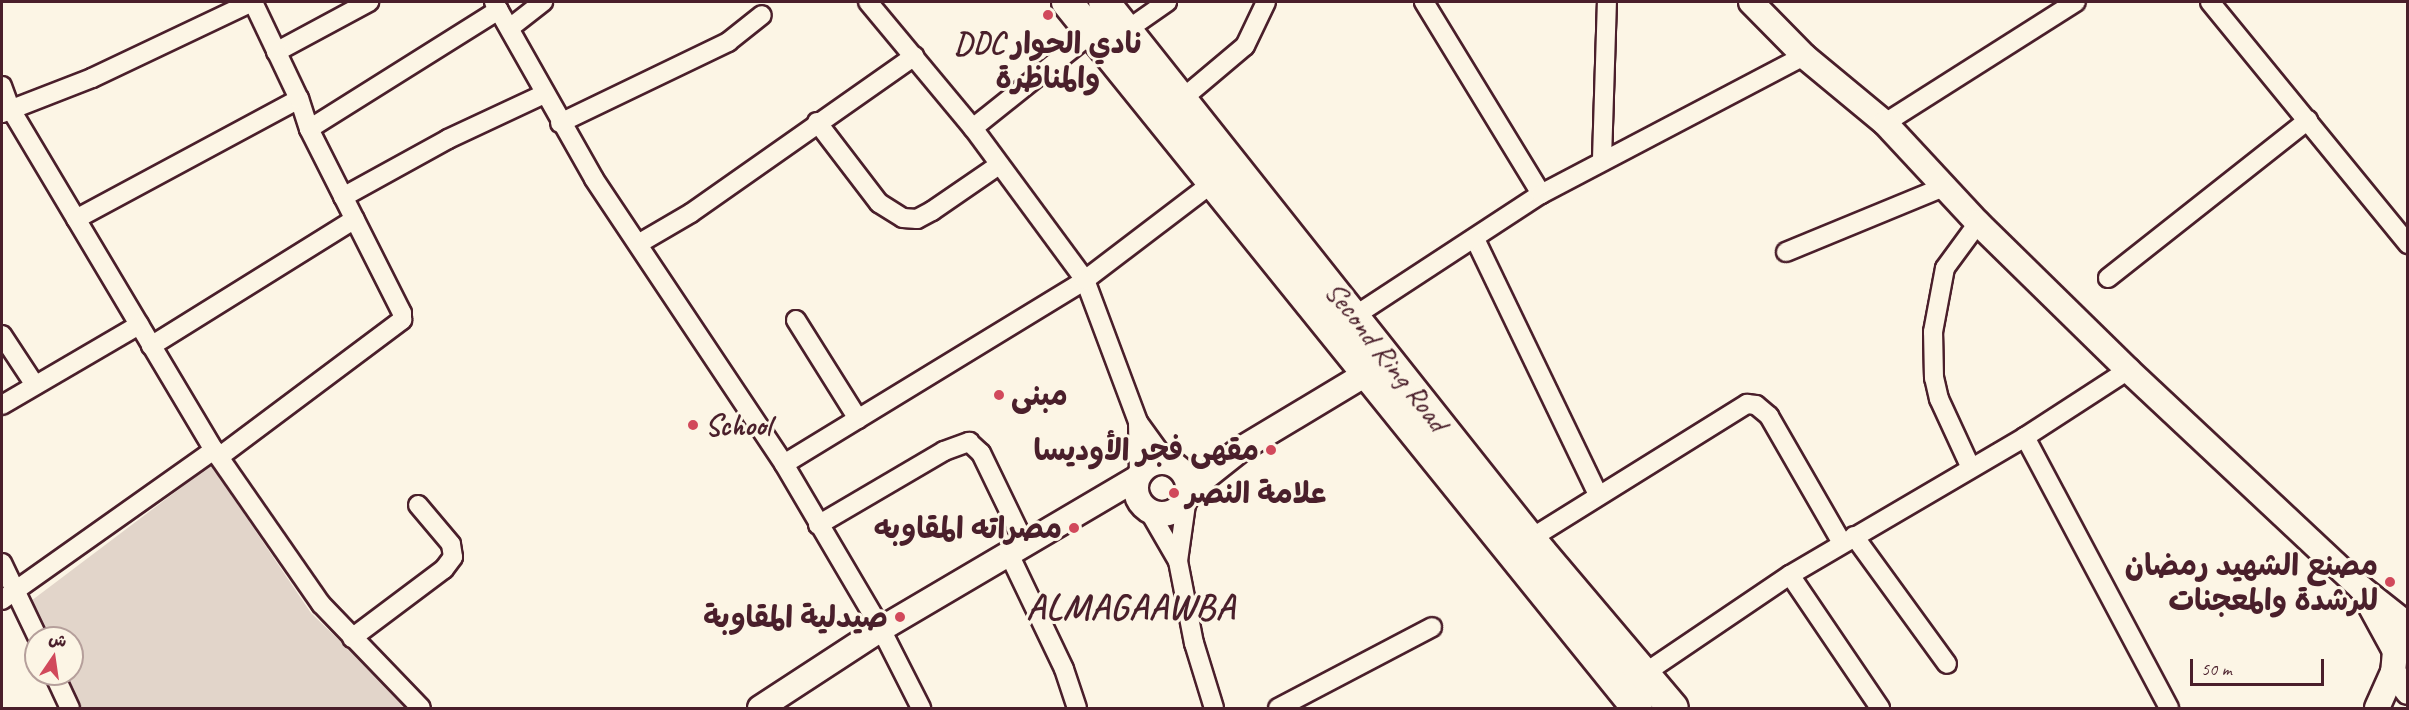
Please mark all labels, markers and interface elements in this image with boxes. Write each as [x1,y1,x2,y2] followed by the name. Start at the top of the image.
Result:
[1041,8,1055,22] marker: DDC نادي الحوار والمناظرة
[954,25,1142,96] place label: DDC نادي الحوار والمناظرة
[1317,274,1457,438] street label: Second Ring Road
[1011,377,1068,413] place label: مبنى
[992,388,1006,402] marker: مبنى
[705,407,771,443] place label: School
[686,418,700,432] marker: School
[1033,432,1259,468] place label: مقهى فجر الأوديسا
[1264,443,1278,457] marker: مقهى فجر الأوديسا
[1186,475,1326,511] place label: علامة النصر
[1167,486,1181,500] marker: علامة النصر
[874,510,1062,546] place label: مصراته المقاوبه
[1067,521,1081,535] marker: مصراته المقاوبه
[2125,547,2378,618] place label: مصنع الشهيد رمضان للرشدة والمعجنات
[2383,575,2397,589] marker: مصنع الشهيد رمضان للرشدة والمعجنات
[1026,586,1236,630] district label: ALMAGAAWBA
[703,599,888,635] place label: صيدلية المقاوبة
[893,610,907,624] marker: صيدلية المقاوبة
[24,626,84,686] north arrow
[47,629,68,652] text: ش
[2193,647,2326,685] scale bar
[2201,658,2232,680] text: 50 m

